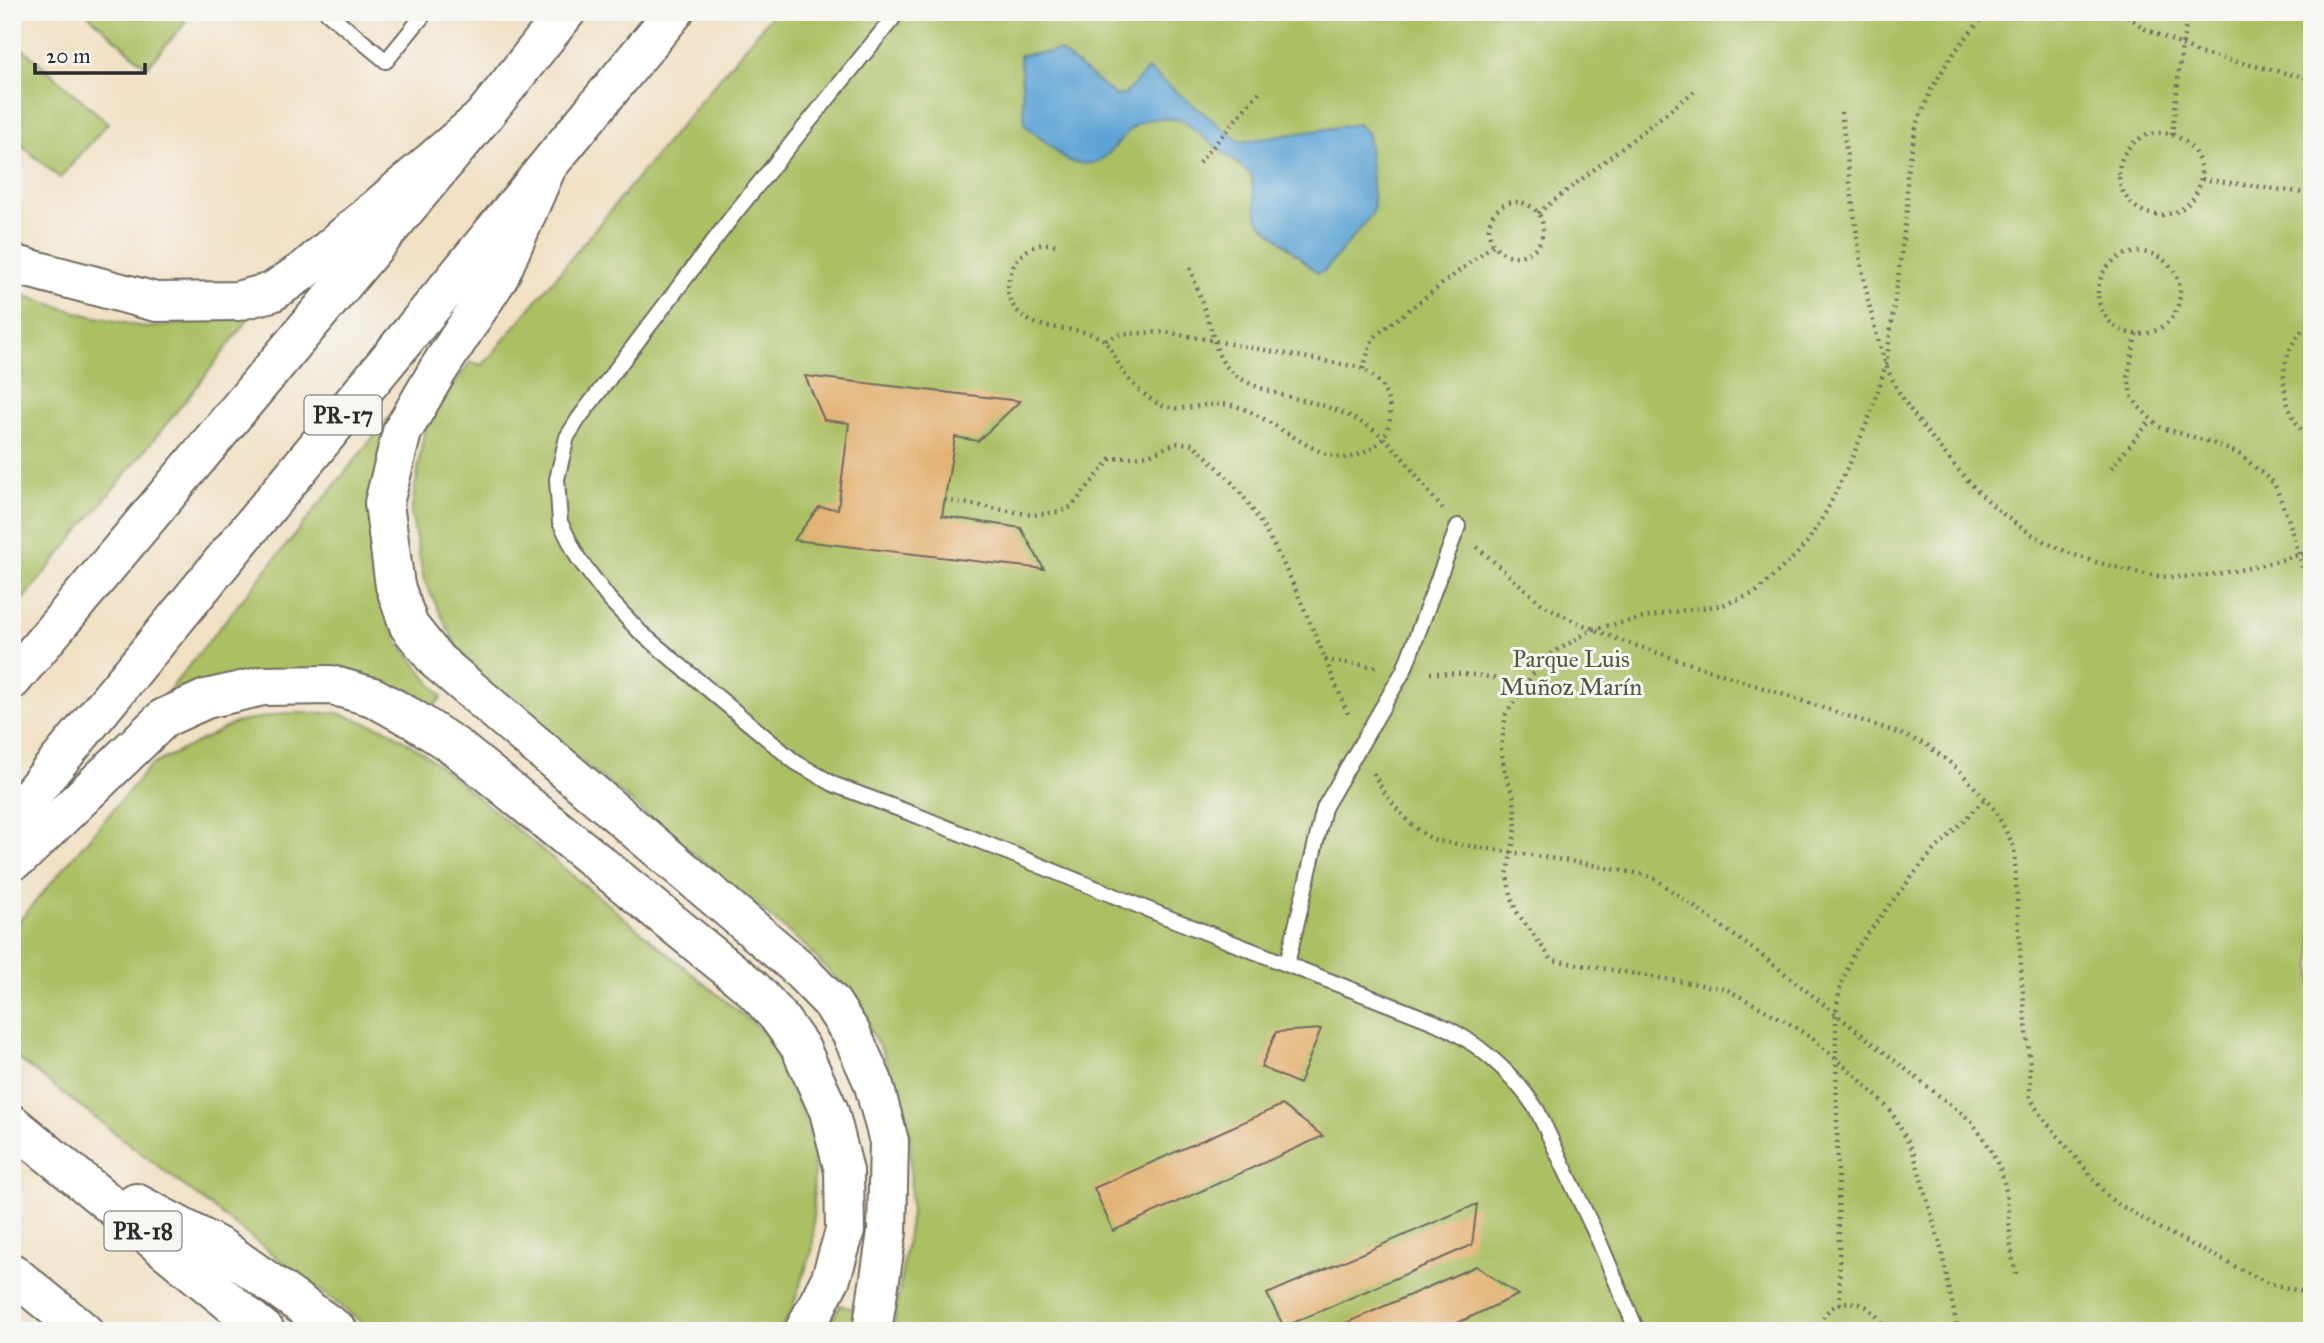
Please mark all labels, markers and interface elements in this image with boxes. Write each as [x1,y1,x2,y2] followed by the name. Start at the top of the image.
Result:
[35,32,145,76] scale bar
[46,43,91,69] text: 20 m
[304,396,382,434] road number: PR-17
[1500,644,1642,702] park label: Parque Luis Muñoz Marín
[104,1212,182,1250] road number: PR-18

